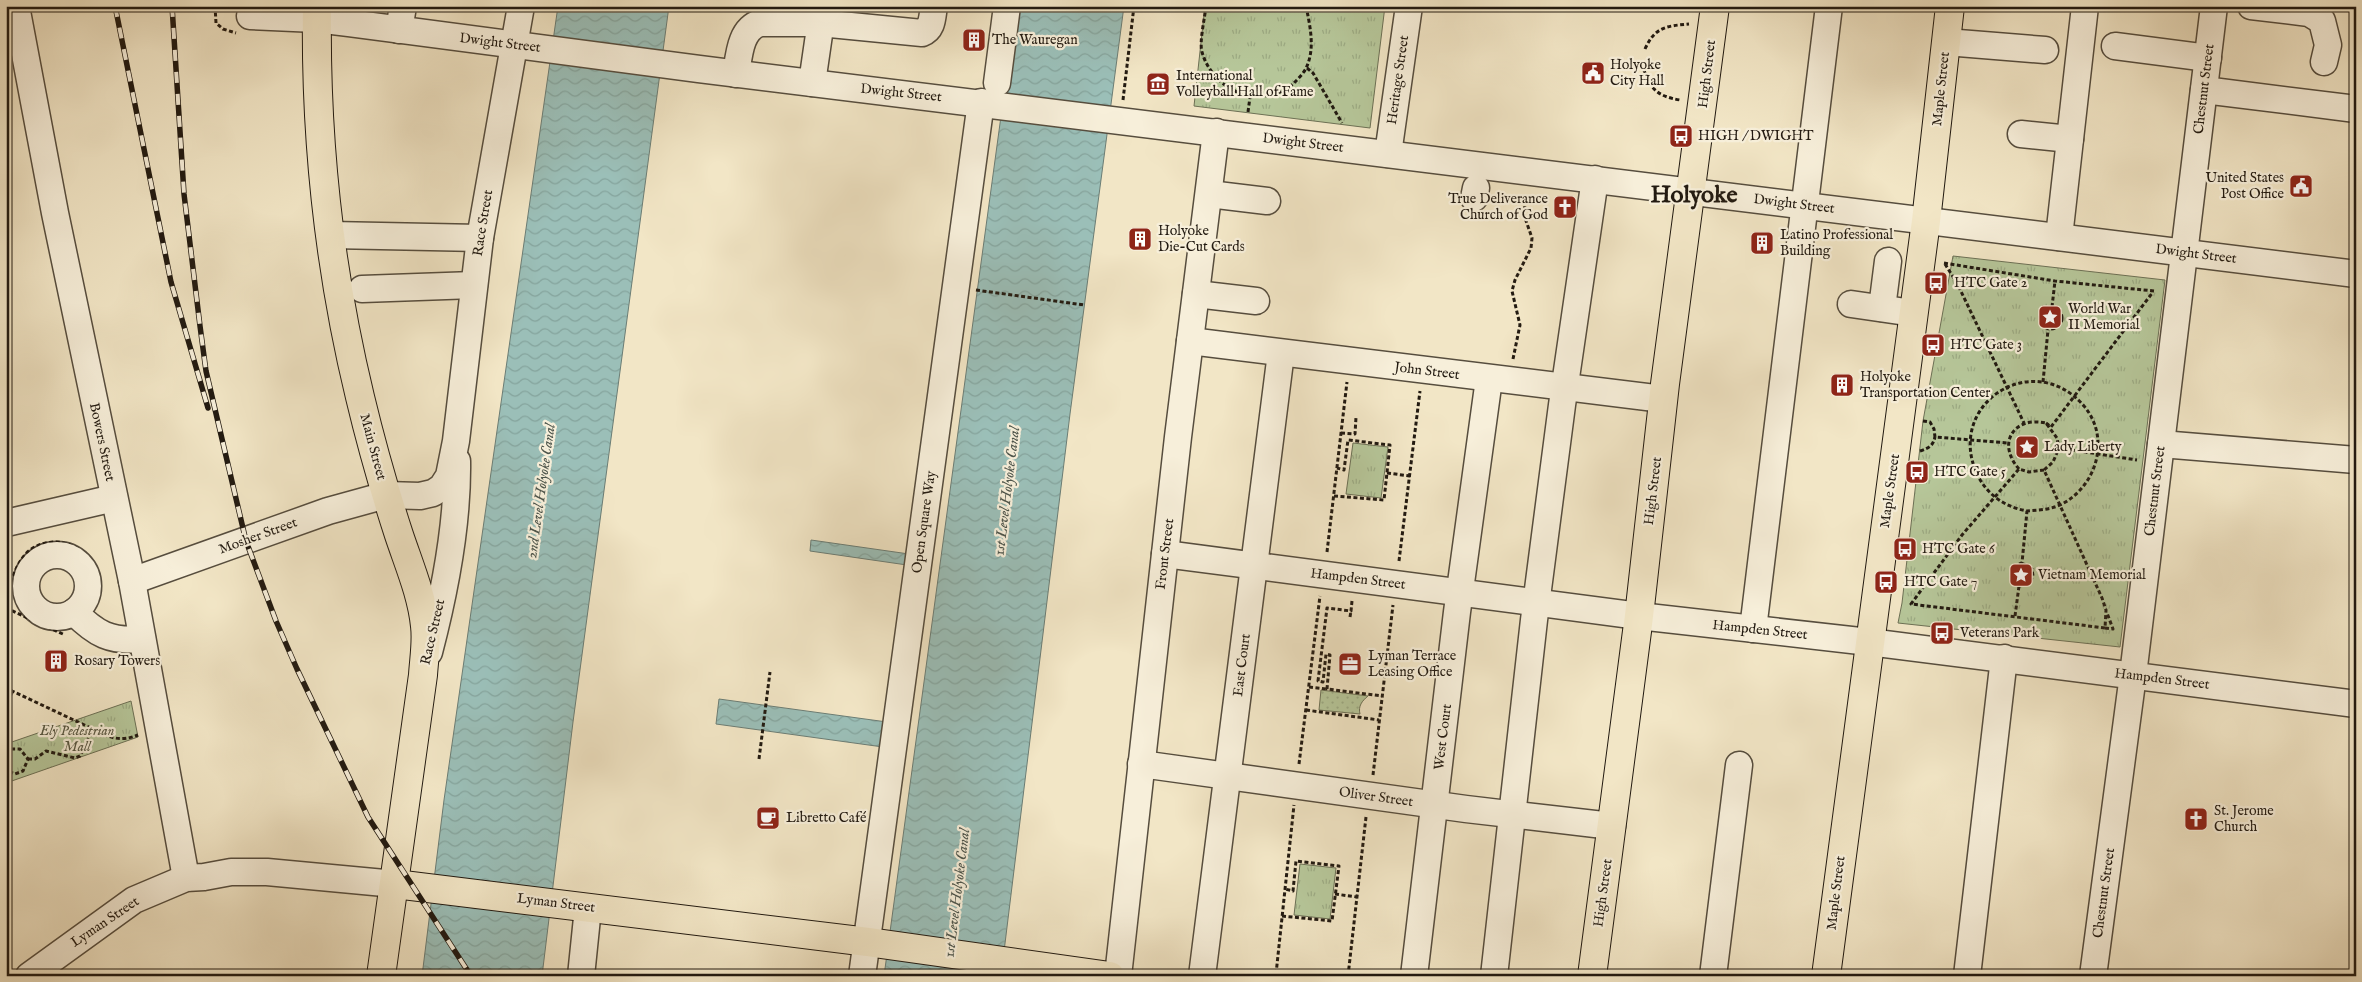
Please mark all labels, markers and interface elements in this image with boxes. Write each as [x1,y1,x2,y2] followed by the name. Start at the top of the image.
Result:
[961,27,987,53] building icon: The Wauregan
[458,29,542,57] street label: Dwight Street
[992,31,1078,49] place label: The Wauregan
[1383,34,1413,126] street label: Heritage Street
[1694,39,1720,109] street label: High Street
[2190,43,2218,135] street label: Chestnut Street
[1928,51,1954,127] street label: Maple Street
[1610,56,1664,90] place label: Holyoke City Hall
[1580,60,1606,86] public building icon: Holyoke City Hall
[1175,67,1314,101] place label: International Volleyball Hall of Fame
[1145,71,1171,97] museum icon: International Volleyball Hall of Fame
[859,80,943,106] street label: Dwight Street
[1668,123,1694,149] bus stop icon: HIGH / DWIGHT
[1698,127,1814,145] place label: HIGH / DWIGHT
[1261,129,1345,157] street label: Dwight Street
[2205,169,2285,203] place label: United States Post Office
[2288,173,2314,199] public building icon: United States Post Office
[1650,180,1738,211] district label: Holyoke
[469,188,497,257] street label: Race Street
[1448,190,1549,224] place label: True Deliverance Church of God
[1752,190,1836,218] street label: Dwight Street
[1552,194,1578,220] church icon: True Deliverance Church of God
[1158,222,1245,256] place label: Holyoke Die-Cut Cards
[1127,226,1153,252] building icon: Holyoke Die-Cut Cards
[1780,226,1893,260] place label: Latino Professional Building
[1749,230,1775,256] building icon: Latino Professional Building
[2154,240,2238,268] street label: Dwight Street
[1923,270,1949,296] bus stop icon: HTC Gate 2
[1954,274,2028,292] place label: HTC Gate 2
[2068,300,2140,334] place label: World War II Memorial
[2037,304,2063,330] place icon: World War II Memorial
[1920,332,1946,358] bus stop icon: HTC Gate 3
[1950,336,2022,354] place label: HTC Gate 3
[1391,358,1461,384] street label: John Street
[1860,368,1991,402] place label: Holyoke Transportation Center
[1829,372,1855,398] building icon: Holyoke Transportation Center
[85,401,119,483] street label: Bowers Street
[355,412,391,482] street label: Main Street
[522,421,560,560] water label: 2nd Level Holyoke Canal
[990,424,1024,556] water label: 1st Level Holyoke Canal
[2014,434,2040,460] place icon: Lady Liberty
[2044,438,2122,456] place label: Lady Liberty
[2141,445,2169,537] street label: Chestnut Street
[1876,453,1904,529] street label: Maple Street
[1640,456,1666,526] street label: High Street
[1904,459,1930,485] bus stop icon: HTC Gate 5
[1934,463,2006,481] place label: HTC Gate 5
[908,469,940,574] street label: Open Square Way
[216,513,300,559] street label: Mosher Street
[1152,517,1178,591] street label: Front Street
[1892,536,1918,562] bus stop icon: HTC Gate 6
[1922,540,1996,558] place label: HTC Gate 6
[2008,562,2034,588] place icon: Vietnam Memorial
[1309,564,1407,594] street label: Hampden Street
[2037,566,2146,584] place label: Vietnam Memorial
[1873,569,1899,595] bus stop icon: HTC Gate 7
[1904,573,1977,591] place label: HTC Gate 7
[417,597,449,667] street label: Race Street
[1711,616,1809,644] street label: Hampden Street
[1929,620,1955,646] bus stop icon: Veterans Park
[1959,624,2040,642] place label: Veterans Park
[1229,632,1255,697] street label: East Court
[1368,647,1457,681] place label: Lyman Terrace Leasing Office
[43,648,69,674] building icon: Rosary Towers
[1337,651,1363,677] office icon: Lyman Terrace Leasing Office
[74,652,160,670] place label: Rosary Towers
[2113,664,2211,694] street label: Hampden Street
[1430,703,1456,771] street label: West Court
[39,722,114,756] park label: Ely Pedestrian Mall
[1338,783,1414,811] street label: Oliver Street
[2214,802,2274,836] place label: St. Jerome Church
[755,805,781,831] cafe icon: Libretto Café
[2183,806,2209,832] church icon: St. Jerome Church
[786,809,867,827] place label: Libretto Café
[940,826,974,958] water label: 1st Level Holyoke Canal
[2089,847,2119,939] street label: Chestnut Street
[1823,855,1850,931] street label: Maple Street
[1589,858,1617,928] street label: High Street
[516,889,596,917] street label: Lyman Street
[67,892,143,951] street label: Lyman Street

